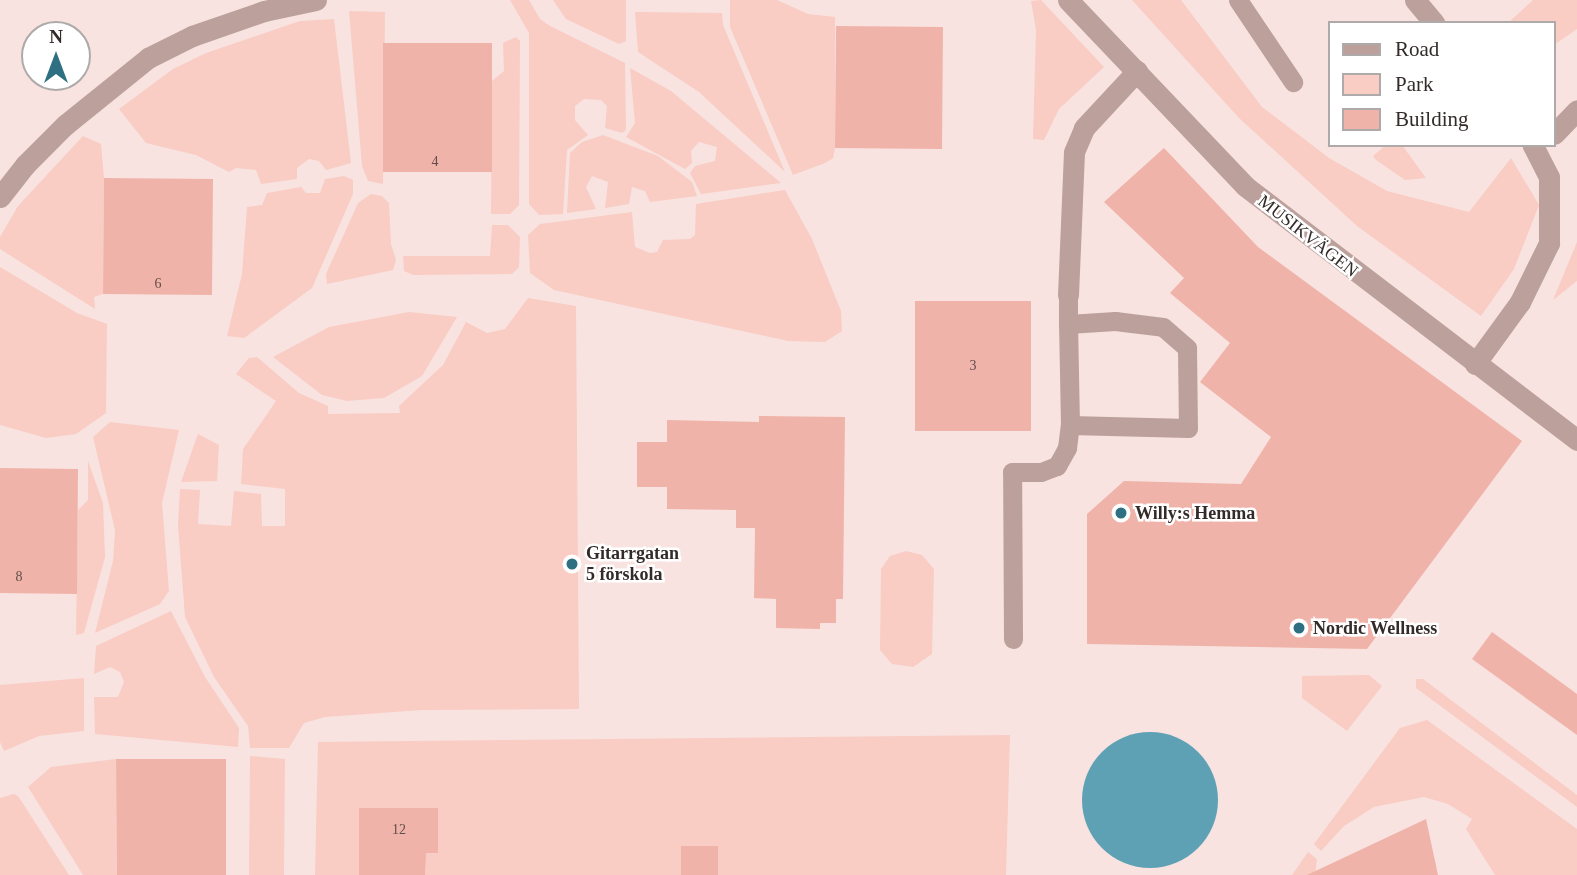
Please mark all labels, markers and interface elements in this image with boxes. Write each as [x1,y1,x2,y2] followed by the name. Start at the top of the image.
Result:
[21,21,91,91] north arrow
[1328,21,1556,147] legend
[49,26,63,47] text: N
[1395,37,1439,61] text: Road
[1395,72,1434,96] text: Park
[1395,107,1469,131] text: Building
[432,154,438,170] house number: 4
[1254,190,1362,282] street label: MUSIKVÄGEN
[154,276,162,292] house number: 6
[970,358,976,374] house number: 3
[1135,502,1255,524] place label: Willy:s Hemma
[1113,505,1129,521] marker: Willy:s Hemma
[586,543,679,586] place label: Gitarrgatan 5 förskola
[564,556,580,572] marker: Gitarrgatan 5 förskola
[16,569,22,585] house number: 8
[1313,617,1437,639] place label: Nordic Wellness
[1291,620,1307,636] marker: Nordic Wellness
[392,822,406,838] house number: 12

